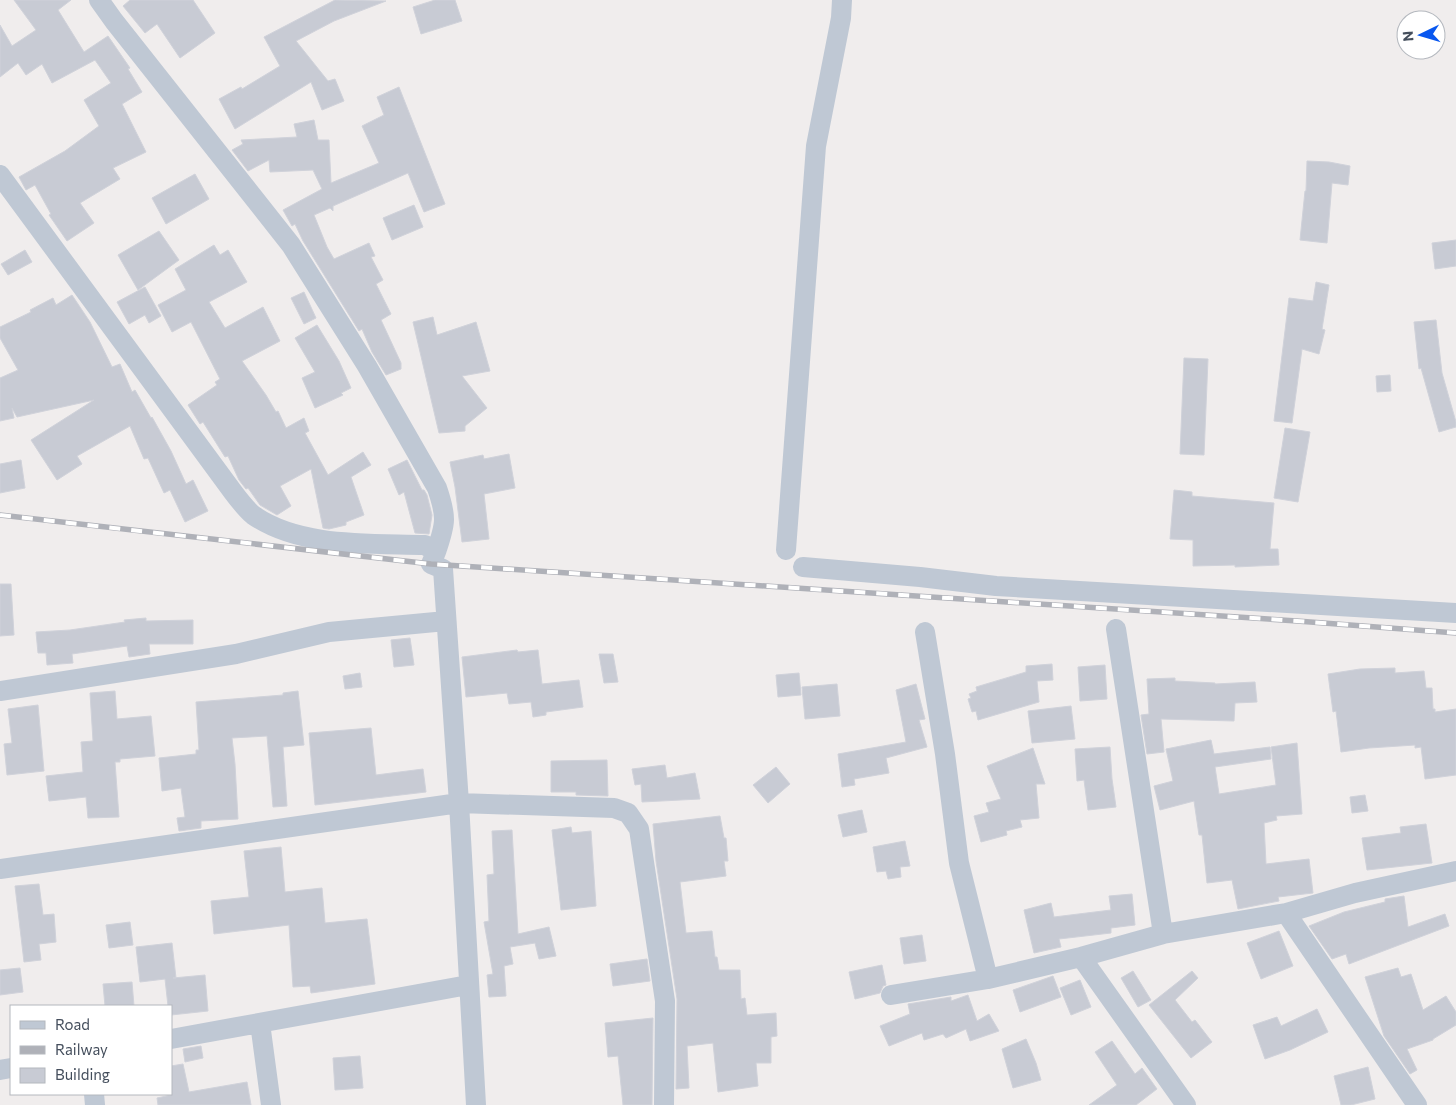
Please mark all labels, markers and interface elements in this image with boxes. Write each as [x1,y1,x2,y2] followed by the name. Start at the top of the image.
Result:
[1396,10,1446,60] north arrow
[1399,30,1416,42] text: N
[10,1005,172,1095] legend
[55,1015,90,1033] text: Road
[55,1040,108,1058] text: Railway
[55,1065,110,1083] text: Building

